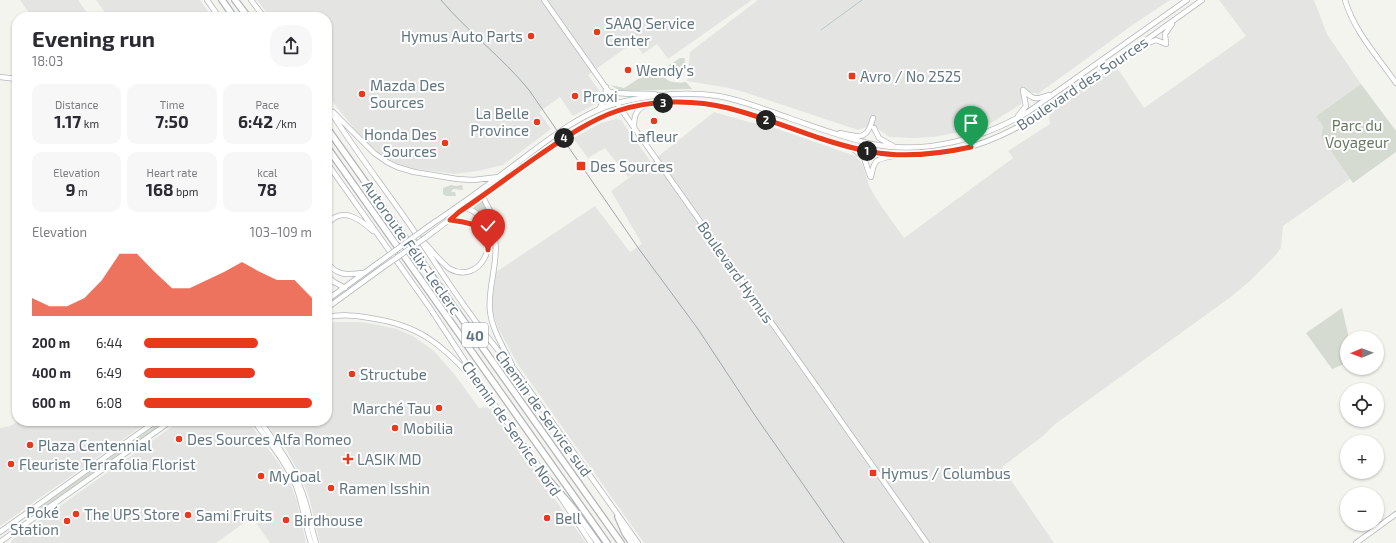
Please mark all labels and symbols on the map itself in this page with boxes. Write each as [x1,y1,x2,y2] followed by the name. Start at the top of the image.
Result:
[605,14,695,49] place label: SAAQ Service Center
[401,27,523,45] place label: Hymus Auto Parts
[592,27,602,37] marker: SAAQ Service Center
[526,31,536,41] marker: Hymus Auto Parts
[1013,32,1151,134] street label: Boulevard des Sources
[636,61,694,79] place label: Wendy's
[623,65,633,75] marker: Wendy's
[860,67,961,85] place label: Avro / No 2525
[847,71,857,81] marker: Avro / No 2525
[370,76,445,111] place label: Mazda Des Sources
[583,87,618,105] place label: Proxi
[357,89,367,99] marker: Mazda Des Sources
[570,91,580,101] marker: Proxi
[653,93,673,113] pin: 3
[470,104,529,139] place label: La Belle Province
[954,106,988,147] pin
[756,110,776,130] pin: 2
[649,116,659,126] marker: Lafleur
[1325,116,1389,151] park label: Parc du Voyageur
[532,117,542,127] marker: La Belle Province
[364,125,437,160] place label: Honda Des Sources
[630,127,678,145] place label: Lafleur
[554,128,574,148] pin: 4
[440,138,450,148] marker: Honda Des Sources
[857,141,877,161] pin: 1
[590,157,673,175] place label: Des Sources
[575,160,587,172] marker: Des Sources
[359,177,465,317] street label: Autoroute Félix-Leclerc
[471,209,505,250] pin
[694,218,778,326] street label: Boulevard Hymus
[462,323,488,347] road number: 40
[1340,331,1384,375] north arrow
[492,346,596,480] street label: Chemin de Service sud
[459,357,565,499] street label: Chemin de Service Nord
[360,365,427,383] place label: Structube
[347,369,357,379] marker: Structube
[353,399,431,417] place label: Marché Tau
[434,403,444,413] marker: Marché Tau
[403,419,453,437] place label: Mobilia
[390,423,400,433] marker: Mobilia
[187,430,352,448] place label: Des Sources Alfa Romeo
[174,434,184,444] marker: Des Sources Alfa Romeo
[38,436,152,454] place label: Plaza Centennial
[25,440,35,450] marker: Plaza Centennial
[357,450,422,468] place label: LASIK MD
[342,453,354,465] marker: LASIK MD
[19,455,196,473] place label: Fleuriste Terrafolia Florist
[6,459,16,469] marker: Fleuriste Terrafolia Florist
[881,464,1011,482] place label: Hymus / Columbus
[269,467,321,485] place label: MyGoal
[868,468,878,478] marker: Hymus / Columbus
[256,471,266,481] marker: MyGoal
[339,479,430,497] place label: Ramen Isshin
[326,483,336,493] marker: Ramen Isshin
[10,503,59,538] place label: Poké Station
[84,505,180,523] place label: The UPS Store
[196,506,272,524] place label: Sami Fruits
[71,509,81,519] marker: The UPS Store
[555,509,582,527] place label: Bell
[183,510,193,520] marker: Sami Fruits
[294,511,363,529] place label: Birdhouse
[542,513,552,523] marker: Bell
[281,515,291,525] marker: Birdhouse
[62,516,72,526] marker: Poké Station

